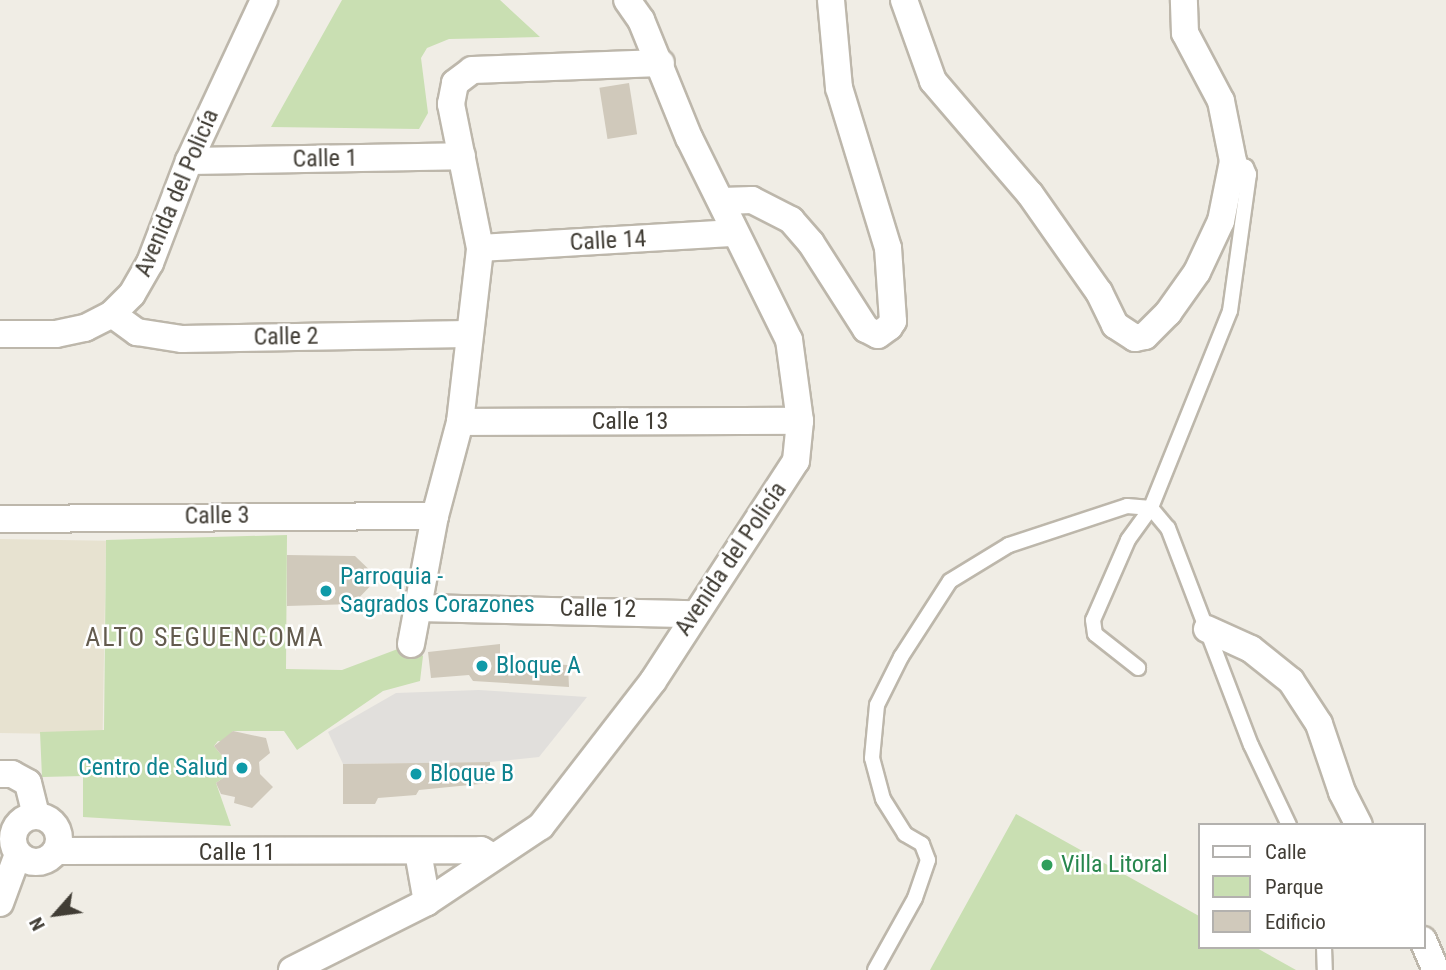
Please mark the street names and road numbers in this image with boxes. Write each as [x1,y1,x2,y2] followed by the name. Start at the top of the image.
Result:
[129,105,225,281] street label: Avenida del Policía
[292,144,358,174] street label: Calle 1
[569,225,647,257] street label: Calle 14
[253,322,319,352] street label: Calle 2
[592,408,668,436] street label: Calle 13
[669,477,793,641] street label: Avenida del Policía
[184,501,250,531] street label: Calle 3
[559,594,637,624] street label: Calle 12
[199,839,275,867] street label: Calle 11

